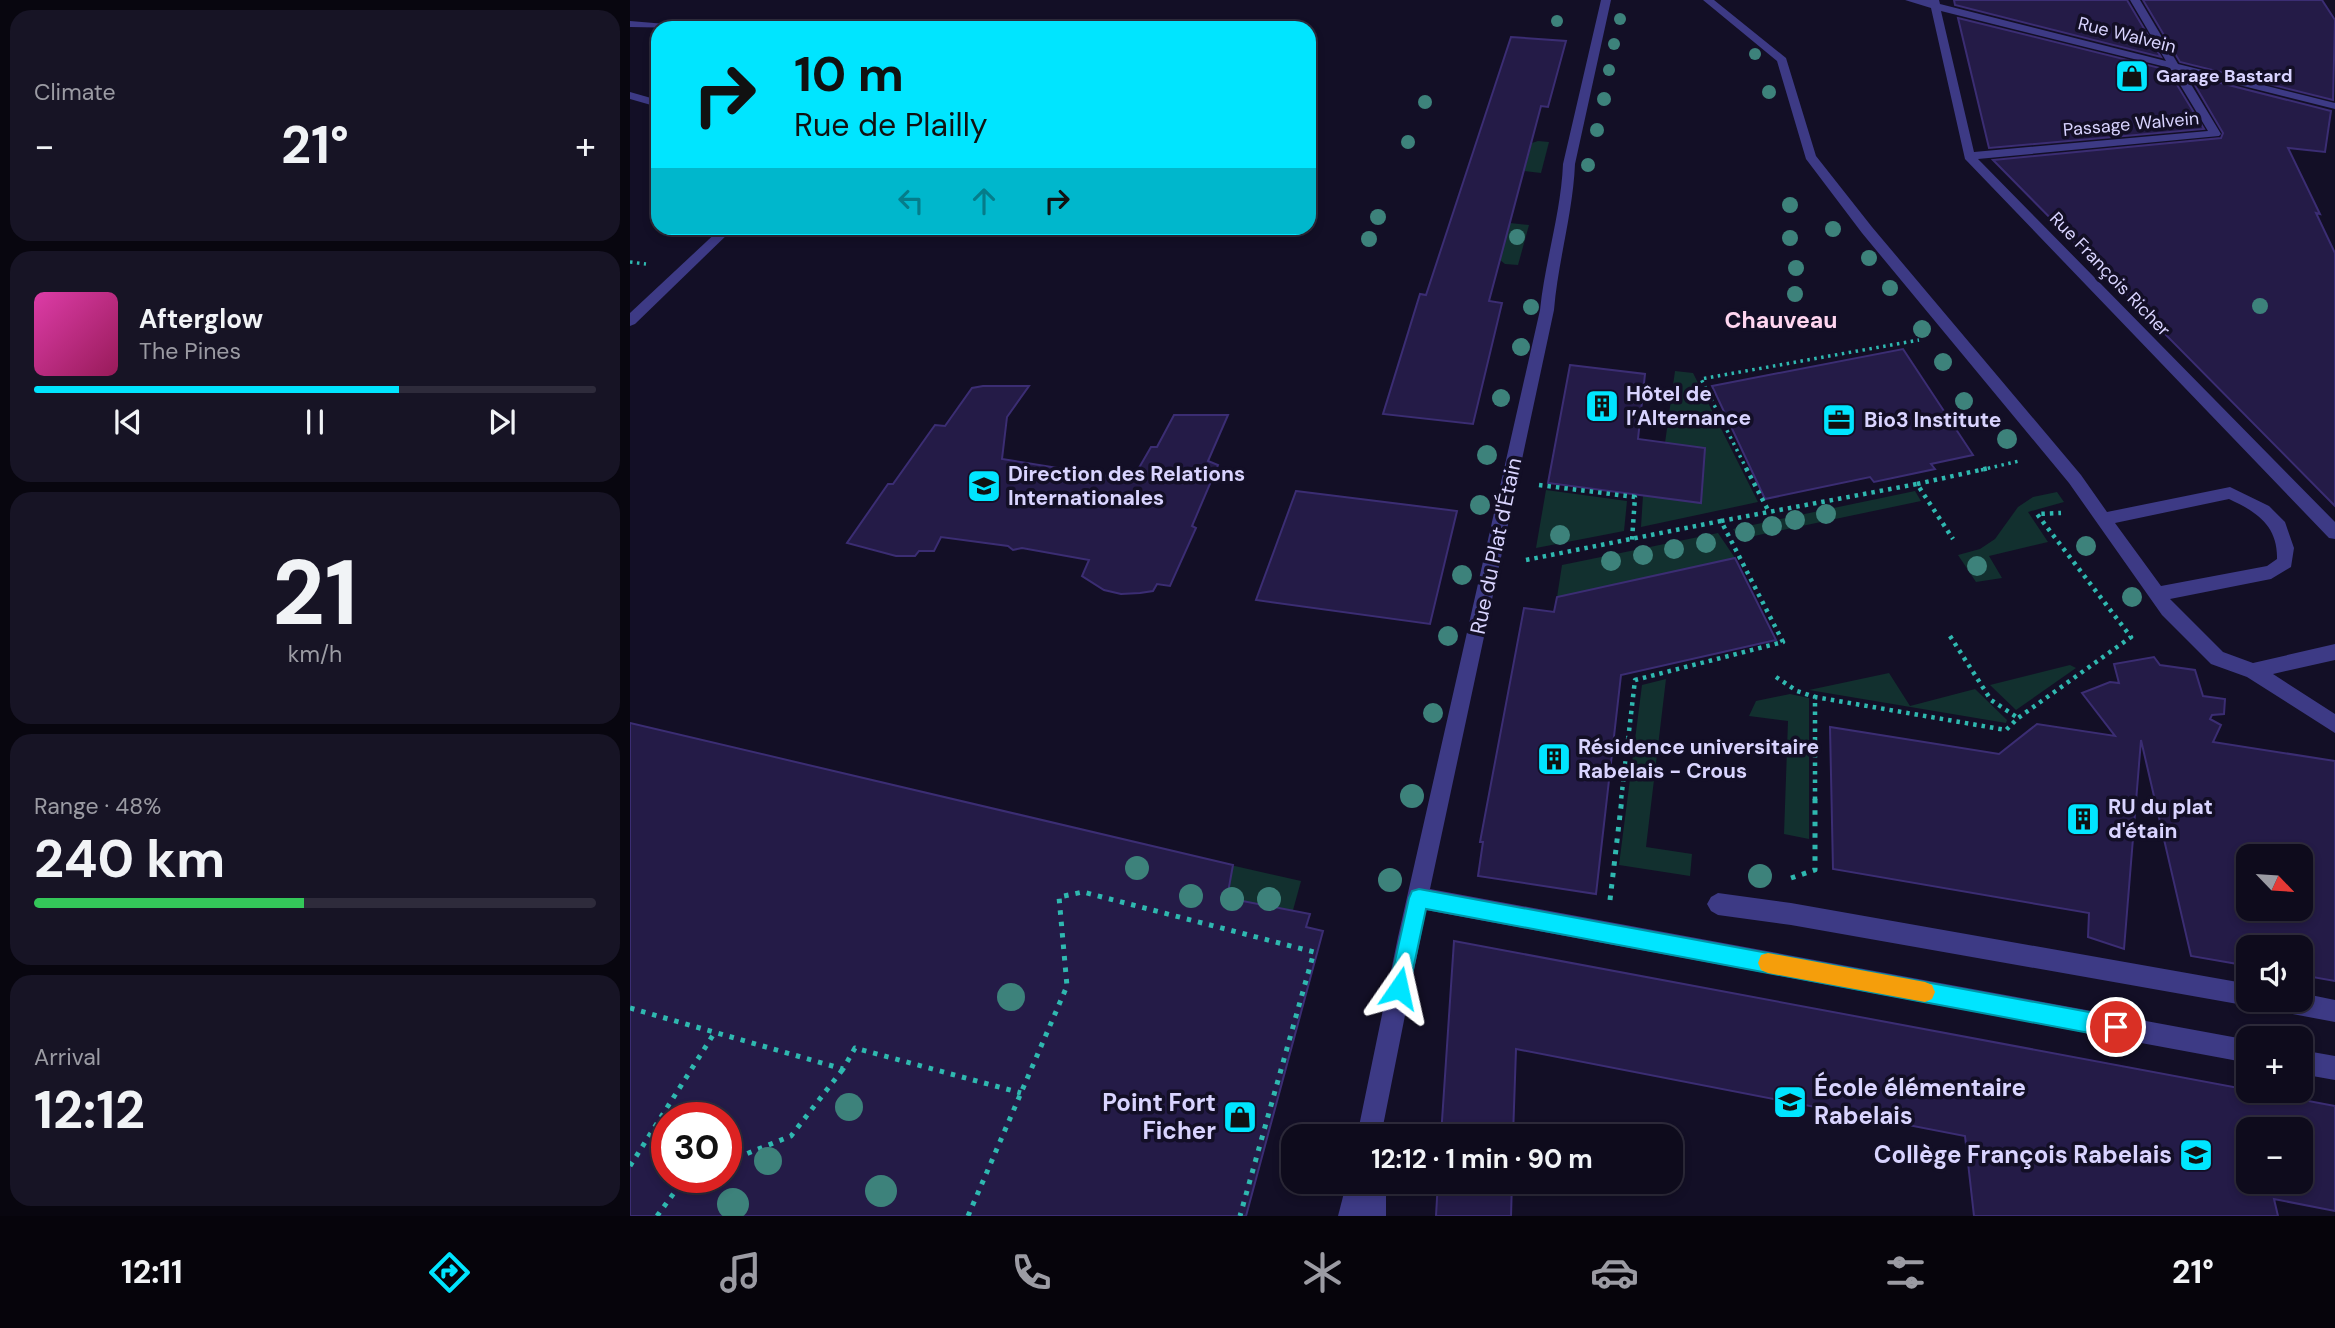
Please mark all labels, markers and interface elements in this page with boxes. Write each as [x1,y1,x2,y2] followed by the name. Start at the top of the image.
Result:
[2075,11,2179,59] street label: Rue Walvein
[794,42,904,106] text: 10 m
[679,49,770,140] icon: right
[2113,57,2151,95] shop icon: Garage Bastard
[2156,64,2293,88] place label: Garage Bastard
[34,77,116,107] text: Climate
[794,104,988,146] text: Rue de Plailly
[2062,106,2200,142] street label: Passage Walvein
[281,111,349,179] text: 21°
[34,121,55,171] text: −
[575,121,596,171] text: +
[892,182,930,220] icon: left
[965,182,1003,220] icon: ahead
[1038,182,1076,220] icon: right
[2044,207,2176,342] street label: Rue François Richer
[139,302,263,336] text: Afterglow
[1725,305,1837,335] district label: Chauveau
[139,336,241,366] text: The Pines
[1626,380,1751,432] place label: Hôtel de l’Alternance
[1583,387,1621,425] building icon: Hôtel de l’Alternance
[1820,401,1858,439] office icon: Bio3 Institute
[109,403,147,441] icon: previous
[296,403,334,441] icon: pause
[483,403,521,441] icon: next
[1864,406,2001,434] place label: Bio3 Institute
[1464,455,1528,637] street label: Rue du Plat d'Étain
[1008,460,1245,512] place label: Direction des Relations Internationales
[965,467,1003,505] school or university icon: Direction des Relations Internationales
[272,534,358,652] text: 21
[288,639,342,669] text: km/h
[1578,733,1819,785] place label: Résidence universitaire Rabelais - Crous
[1535,740,1573,778] building icon: Résidence universitaire Rabelais - Crous
[34,791,161,821] text: Range · 48%
[2108,793,2213,845] place label: RU du plat d'étain
[2064,800,2102,838] building icon: RU du plat d'étain
[34,825,225,893] text: 240 km
[2236,844,2314,920] north arrow
[2236,844,2313,1194] map controls
[2236,935,2313,1012] button: sound
[1362,951,1436,1025] position arrow
[2086,997,2146,1057] pin
[2097,1008,2135,1046] icon: arrive
[2236,1026,2313,1103] button: +
[34,1042,101,1072] text: Arrival
[1814,1071,2026,1131] place label: École élémentaire Rabelais
[34,1076,145,1144] text: 12:12
[1771,1083,1809,1121] school or university icon: École élémentaire Rabelais
[1102,1087,1216,1146] place label: Point Fort Ficher
[1221,1098,1259,1136] shop icon: Point Fort Ficher
[651,1102,742,1193] speed limit sign: 30
[2236,1117,2313,1194] button: −
[2177,1136,2215,1174] school or university icon: Collège François Rabelais
[1874,1139,2172,1170] place label: Collège François Rabelais
[1371,1142,1593,1176] text: 12:12 · 1 min · 90 m
[425,1248,474,1297] icon: directions
[716,1248,765,1297] icon: music
[1007,1248,1056,1297] icon: phone
[1298,1248,1347,1297] icon: climate
[1590,1248,1639,1297] icon: car
[1881,1248,1930,1297] icon: filters
[121,1251,183,1293] text: 12:11
[2172,1251,2214,1293] text: 21°

